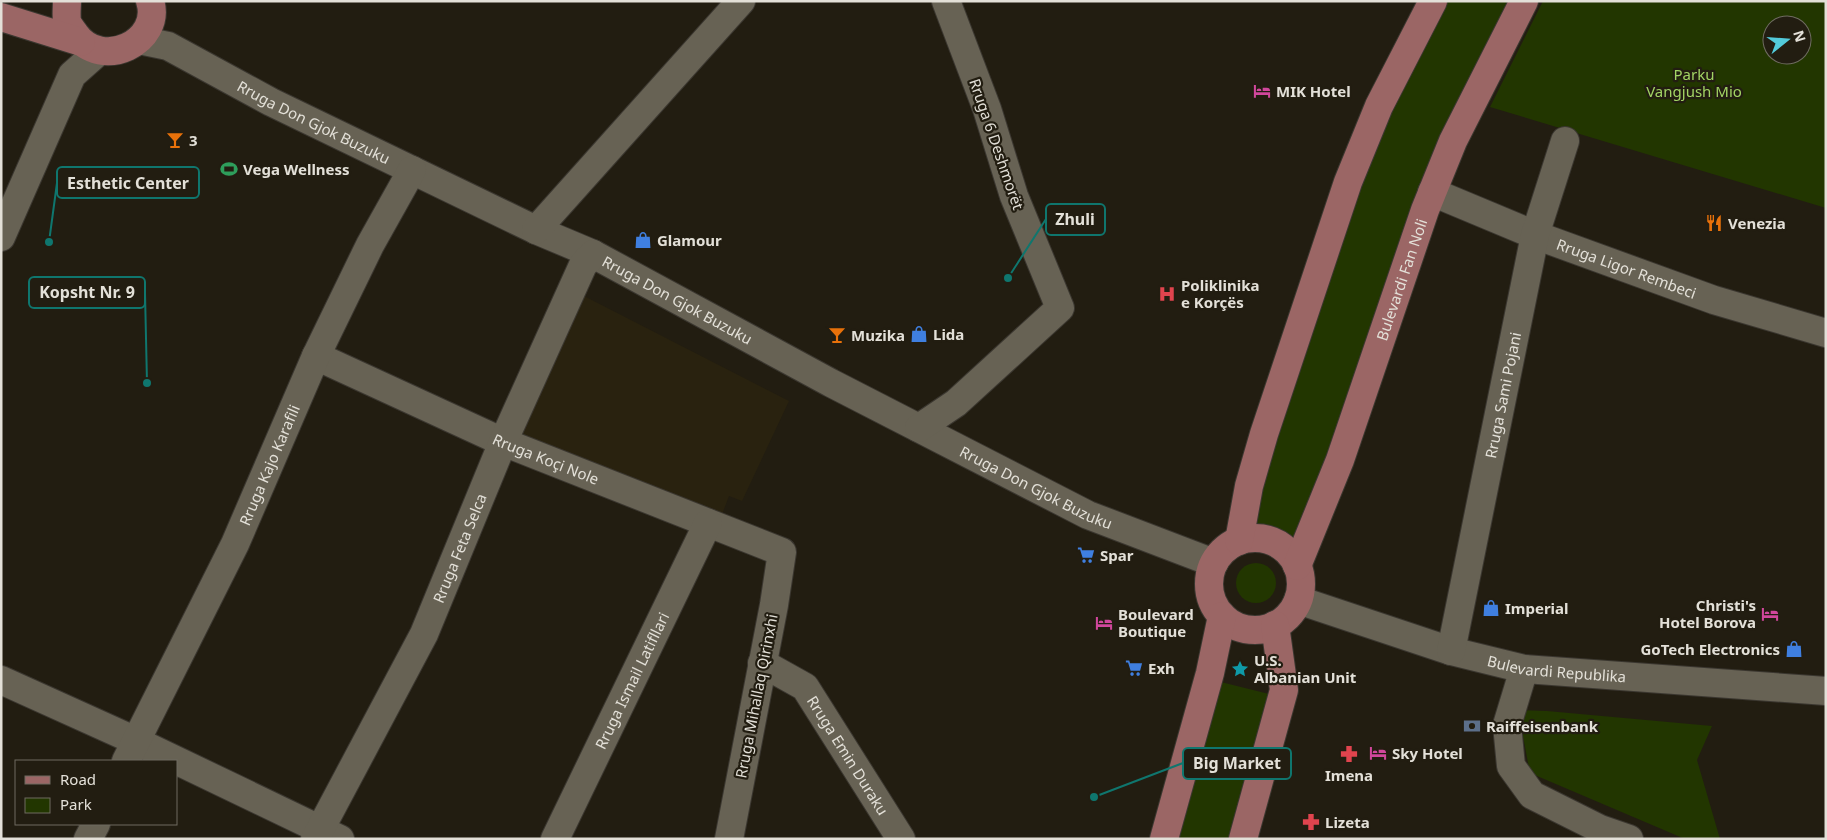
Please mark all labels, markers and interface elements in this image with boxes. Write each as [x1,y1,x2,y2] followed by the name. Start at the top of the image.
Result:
[1762,15,1812,65] north arrow
[1789,28,1811,44] text: N
[1646,64,1742,101] park label: Parku Vangjush Mio
[234,76,393,168] street label: Rruga Don Gjok Buzuku
[965,76,1029,213] street label: Rruga 6 Deshmorët
[1252,81,1272,101] hotel icon: MIK Hotel
[1276,81,1351,101] place label: MIK Hotel
[165,130,185,150] bar icon: 3
[189,130,198,150] place label: 3
[219,159,239,179] sports icon: Vega Wellness
[243,159,350,179] place label: Vega Wellness
[57,167,199,198] callout: Esthetic Center
[67,172,189,194] text: Esthetic Center
[1046,204,1105,235] callout: Zhuli
[1055,208,1095,230] text: Zhuli
[1704,213,1724,233] restaurant icon: Venezia
[1728,213,1786,233] place label: Venezia
[1371,216,1431,343] street label: Bulevardi Fan Noli
[633,230,653,250] shop icon: Glamour
[657,230,722,250] place label: Glamour
[1554,234,1699,303] street label: Rruga Ligor Rembeci
[599,251,756,349] street label: Rruga Don Gjok Buzuku
[1181,275,1259,312] place label: Poliklinika e Korçës
[29,277,145,308] callout: Kopsht Nr. 9
[39,281,135,303] text: Kopsht Nr. 9
[1157,284,1177,304] hospital icon: Poliklinika e Korçës
[909,324,929,344] shop icon: Lida
[933,324,964,344] place label: Lida
[827,325,847,345] bar icon: Muzika
[851,325,905,345] place label: Muzika
[1480,330,1525,460] street label: Rruga Sami Pojani
[234,401,304,528] street label: Rruga Kajo Karafili
[490,429,602,489] street label: Rruga Koçi Nole
[957,441,1115,533] street label: Rruga Don Gjok Buzuku
[428,490,491,606] street label: Rruga Feta Selca
[1076,545,1096,565] supermarket icon: Spar
[1100,545,1134,565] place label: Spar
[1659,595,1756,632] place label: Christi's Hotel Borova
[1481,598,1501,618] shop icon: Imperial
[1505,598,1569,618] place label: Imperial
[1118,604,1194,641] place label: Boulevard Boutique
[1760,604,1780,624] hotel icon: Christi's Hotel Borova
[590,609,673,752] street label: Rruga Ismail Latifllari
[730,612,782,780] street label: Rruga Mihallaq Qirinxhi
[1094,613,1114,633] hotel icon: Boulevard Boutique
[1640,639,1780,659] place label: GoTech Electronics
[1784,639,1804,659] shop icon: GoTech Electronics
[1254,650,1357,687] place label: U.S. Albanian Unit
[1485,650,1627,686] street label: Bulevardi Republika
[1124,658,1144,678] supermarket icon: Exh
[1148,658,1175,678] place label: Exh
[1230,659,1250,679] place icon: U.S. Albanian Unit
[803,692,893,819] street label: Rruga Emin Duraku
[1462,716,1482,736] bank icon: Raiffeisenbank
[1486,716,1599,736] place label: Raiffeisenbank
[1368,743,1388,763] hotel icon: Sky Hotel
[1392,743,1463,763] place label: Sky Hotel
[1339,744,1359,764] pharmacy icon: Imena
[1183,748,1291,779] callout: Big Market
[1193,752,1281,774] text: Big Market
[15,760,178,825] legend
[1325,765,1373,785] place label: Imena
[60,769,96,789] text: Road
[60,794,92,814] text: Park
[1301,812,1321,832] pharmacy icon: Lizeta
[1325,812,1370,832] place label: Lizeta

